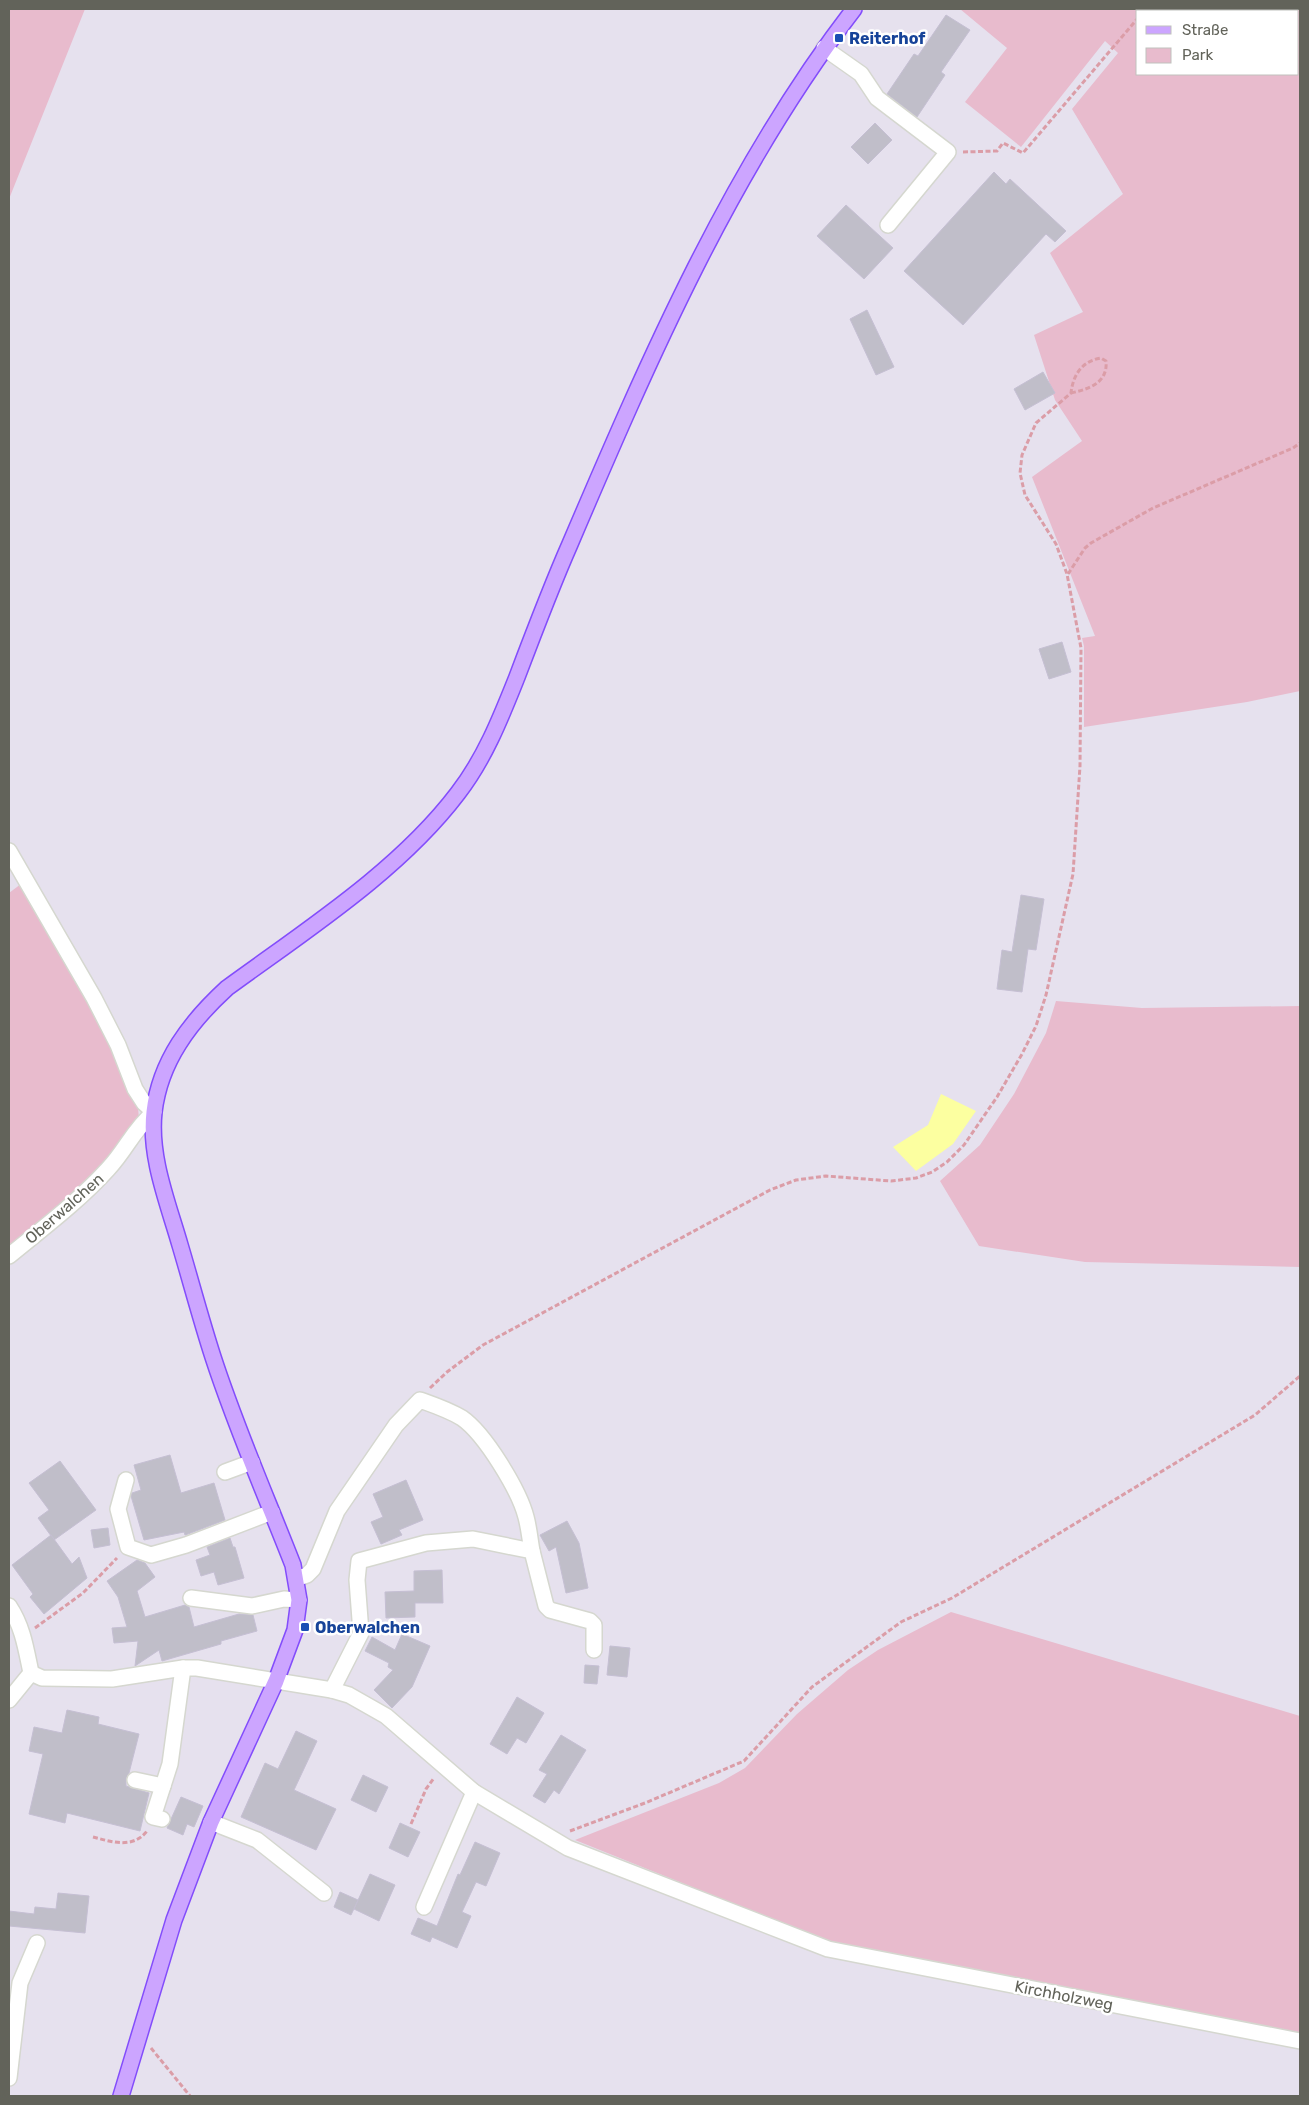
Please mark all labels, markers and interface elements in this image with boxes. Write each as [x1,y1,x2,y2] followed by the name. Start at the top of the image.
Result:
[1136,10,1299,75] legend
[1182,21,1228,39] text: Straße
[849,29,926,48] place label: Reiterhof
[833,32,845,44] marker: Reiterhof
[1182,46,1213,64] text: Park
[21,1169,108,1248] street label: Oberwalchen
[315,1618,420,1637] place label: Oberwalchen
[299,1621,311,1633] marker: Oberwalchen
[1013,1977,1115,2014] street label: Kirchholzweg

